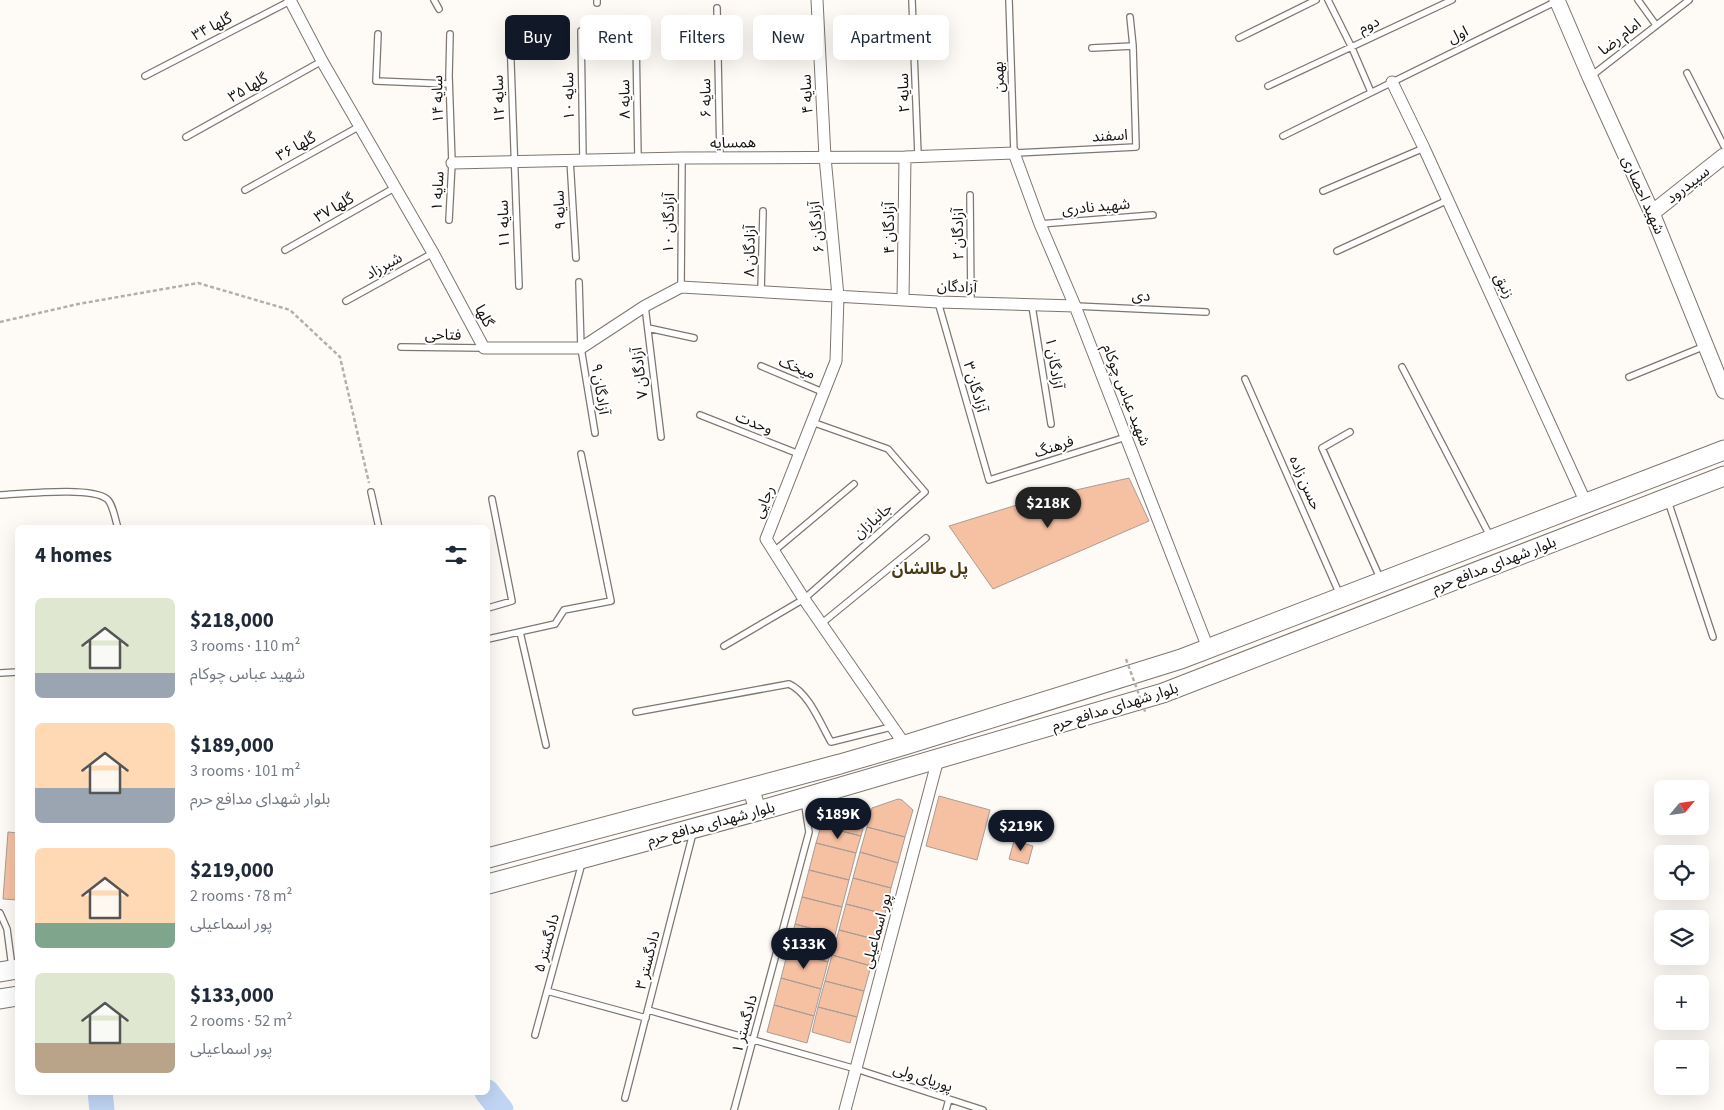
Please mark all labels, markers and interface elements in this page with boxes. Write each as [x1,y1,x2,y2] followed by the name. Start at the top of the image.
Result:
[188,8,237,46] street label: گلها ۳۴
[1355,11,1383,39] street label: دوم
[1594,14,1646,60] street label: امام رضا
[505,15,570,60] chip: Buy
[580,15,651,60] chip: Rent
[661,15,743,60] chip: Filters
[753,15,823,60] chip: New
[833,15,949,60] chip: Apartment
[1444,21,1472,49] street label: اول
[988,61,1010,93] street label: بهمن
[224,68,272,108] street label: گلها ۳۵
[558,72,580,120] street label: سایه ۱۰
[795,73,819,114] street label: سایه ۴
[893,73,915,113] street label: سایه ۲
[488,74,510,123] street label: سایه ۱۲
[427,75,449,123] street label: سایه ۱۴
[695,78,717,118] street label: سایه ۶
[614,79,636,119] street label: سایه ۸
[1092,125,1128,147] street label: اسفند
[272,127,321,167] street label: گلها ۳۶
[710,132,756,154] street label: همسایه
[1616,152,1670,238] street label: شهید احصاری
[1662,161,1714,209] street label: سپیدرود
[426,170,450,211] street label: سایه ۱
[310,188,358,228] street label: گلها ۳۷
[548,189,572,230] street label: سایه ۹
[658,192,680,253] street label: آزادگان ۱۰
[1061,194,1131,220] street label: شهید نادری
[493,199,515,248] street label: سایه ۱۱
[804,200,830,254] street label: آزادگان ۶
[879,201,900,254] street label: آزادگان ۴
[948,207,969,260] street label: آزادگان ۲
[739,224,761,277] street label: آزادگان ۸
[362,247,406,285] street label: شیرزاد
[1489,270,1519,302] street label: زنبق
[936,275,978,299] street label: آزادگان
[1131,285,1151,307] street label: دی
[469,301,499,332] street label: گلها
[425,324,462,346] street label: فتاحی
[1040,336,1069,391] street label: آزادگان ۱
[1097,341,1155,449] street label: شهید عباس چوکام
[626,345,654,400] street label: آزادگان ۷
[776,351,818,385] street label: میخک
[958,359,992,415] street label: آزادگان ۳
[586,362,615,417] street label: آزادگان ۹
[732,406,776,440] street label: وحدت
[1032,431,1077,463] street label: فرهنگ
[1284,452,1326,514] street label: حسن زاده
[748,482,780,522] street label: رجایی
[1013,486,1083,529] pin: $218K
[1026,492,1070,514] text: $218K
[849,498,897,544] street label: جانبازان
[1429,532,1560,599] street label: بلوار شهدای مدافع حرم
[35,540,112,570] text: 4 homes
[442,541,470,569] icon: filters
[892,558,968,580] district label: پل طالشان
[190,605,274,635] text: $218,000
[75,618,135,678] icon: home
[190,635,300,657] text: 3 rooms · 110 m²
[190,663,305,685] text: شهید عباس چوکام
[1049,678,1181,737] street label: بلوار شهدای مدافع حرم
[190,730,274,760] text: $189,000
[75,743,135,803] icon: home
[190,760,300,782] text: 3 rooms · 101 m²
[1654,780,1709,835] north arrow
[1654,780,1709,1095] map controls
[190,788,330,810] text: بلوار شهدای مدافع حرم
[645,797,778,852] street label: بلوار شهدای مدافع حرم
[803,798,873,840] pin: $189K
[816,803,860,825] text: $189K
[986,810,1056,852] pin: $219K
[999,815,1043,837] text: $219K
[1654,845,1709,900] button: locate
[190,855,274,885] text: $219,000
[75,868,135,928] icon: home
[190,885,292,907] text: 2 rooms · 78 m²
[857,891,897,971] street label: پور اسماعیلی
[1654,910,1709,965] button: layers
[529,911,565,975] street label: دادگستر ۵
[190,913,272,935] text: پور اسماعیلی
[631,928,665,992] street label: دادگستر ۳
[769,928,839,970] pin: $133K
[782,933,826,955] text: $133K
[1654,975,1709,1030] button: +
[190,980,274,1010] text: $133,000
[727,992,763,1056] street label: دادگستر ۱
[75,993,135,1053] icon: home
[190,1010,292,1032] text: 2 rooms · 52 m²
[190,1038,272,1060] text: پور اسماعیلی
[1654,1040,1709,1095] button: −
[891,1059,955,1097] street label: پوریای ولی

